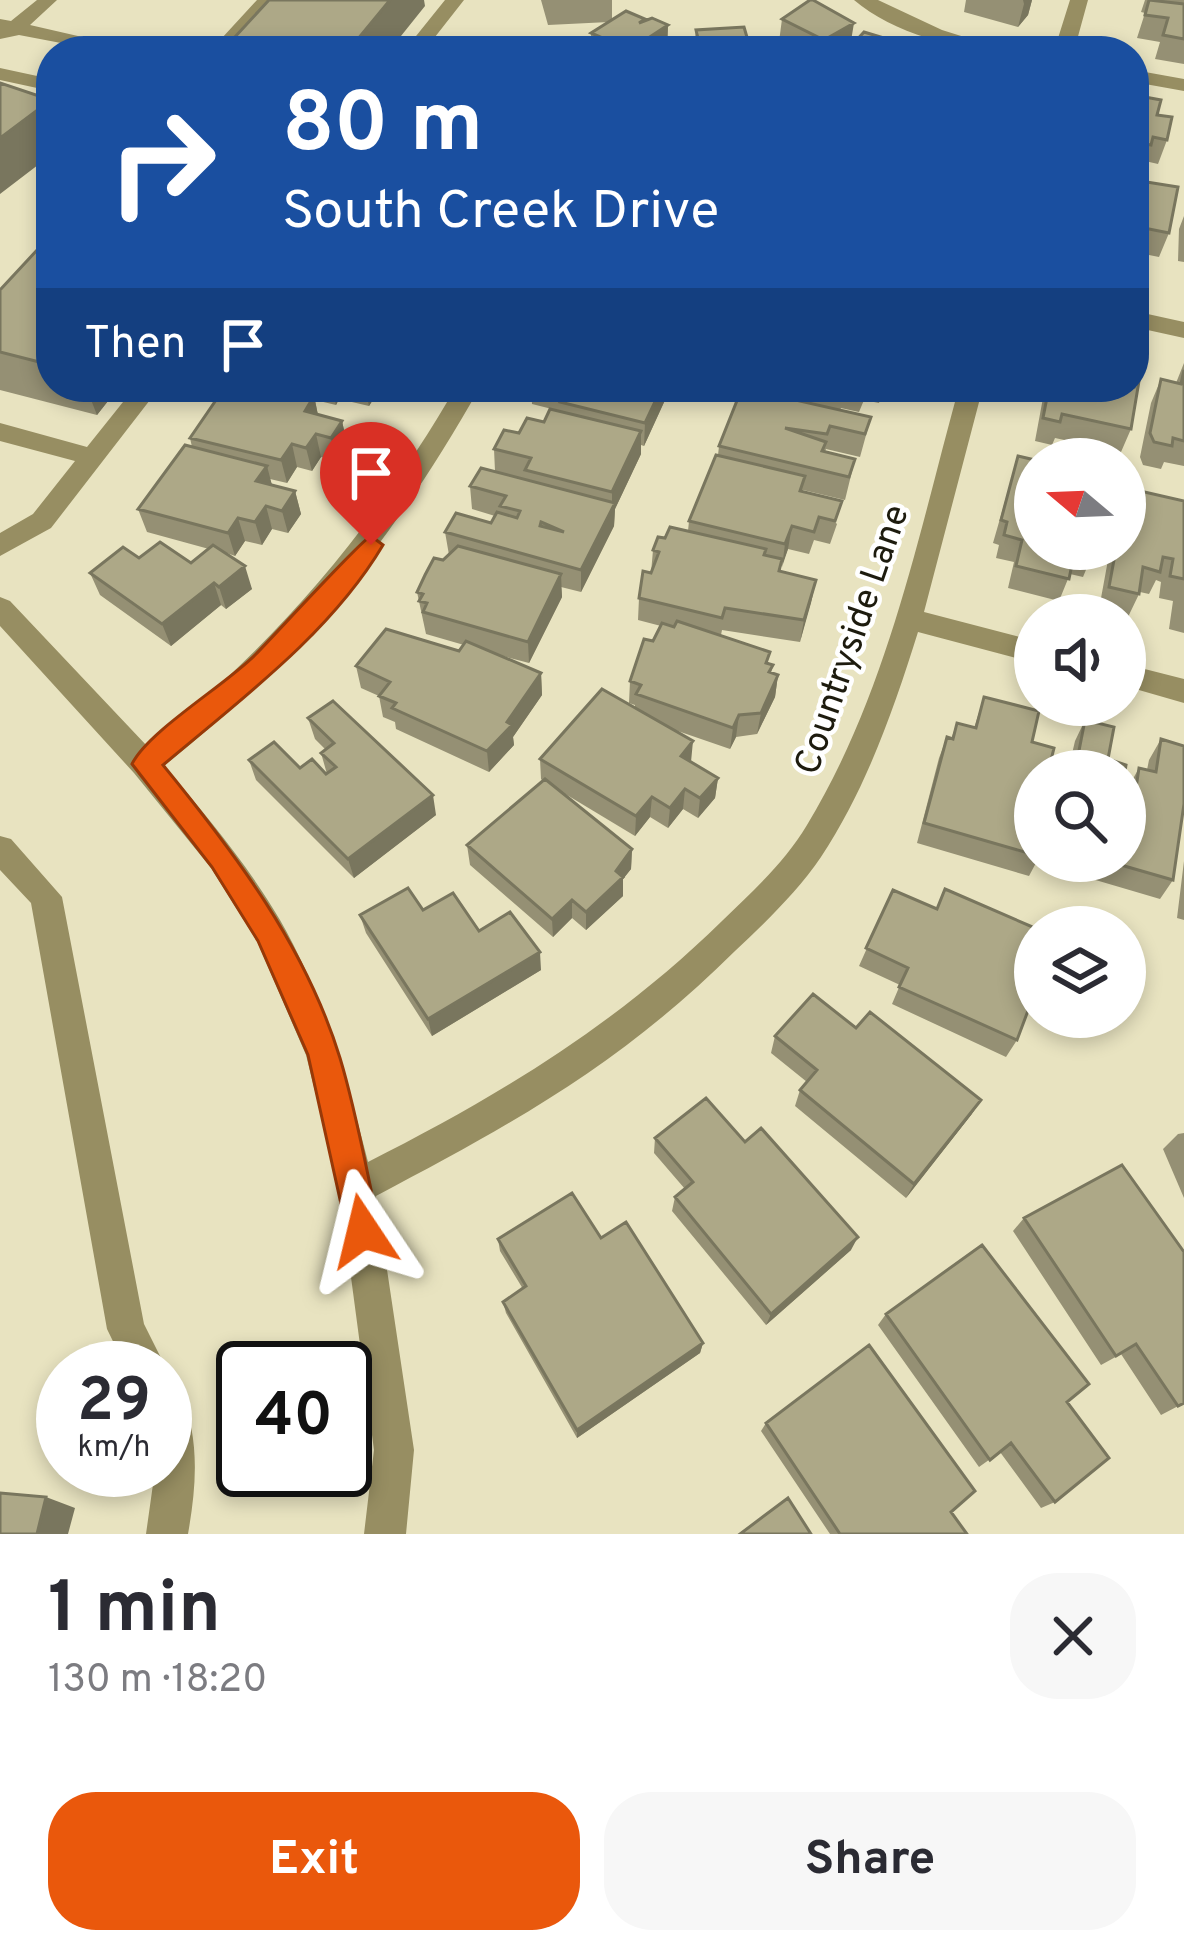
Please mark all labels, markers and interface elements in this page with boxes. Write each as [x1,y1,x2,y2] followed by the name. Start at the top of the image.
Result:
[282,75,483,181] text: 80 m
[84,84,240,240] icon: right
[282,179,719,248] text: South Creek Drive
[210,312,276,378] icon: arrive
[84,317,186,374] text: Then
[320,422,422,545] pin
[1014,438,1146,570] north arrow
[1014,438,1146,1038] map controls
[338,440,404,506] icon: arrive
[786,499,922,781] street label: Countryside Lane
[1014,594,1146,726] button: sound
[1014,750,1146,882] button: search
[1014,906,1146,1038] button: layers
[300,1168,426,1294] position arrow
[216,1341,372,1497] speed limit sign: 40
[77,1366,151,1442] text: 29
[78,1430,150,1467] text: km/h
[48,1566,221,1658] text: 1 min
[1010,1573,1136,1699] button: close
[48,1657,267,1706] text: 130 m · 18:20
[48,1792,580,1930] button: Exit
[604,1792,1136,1930] button: Share

